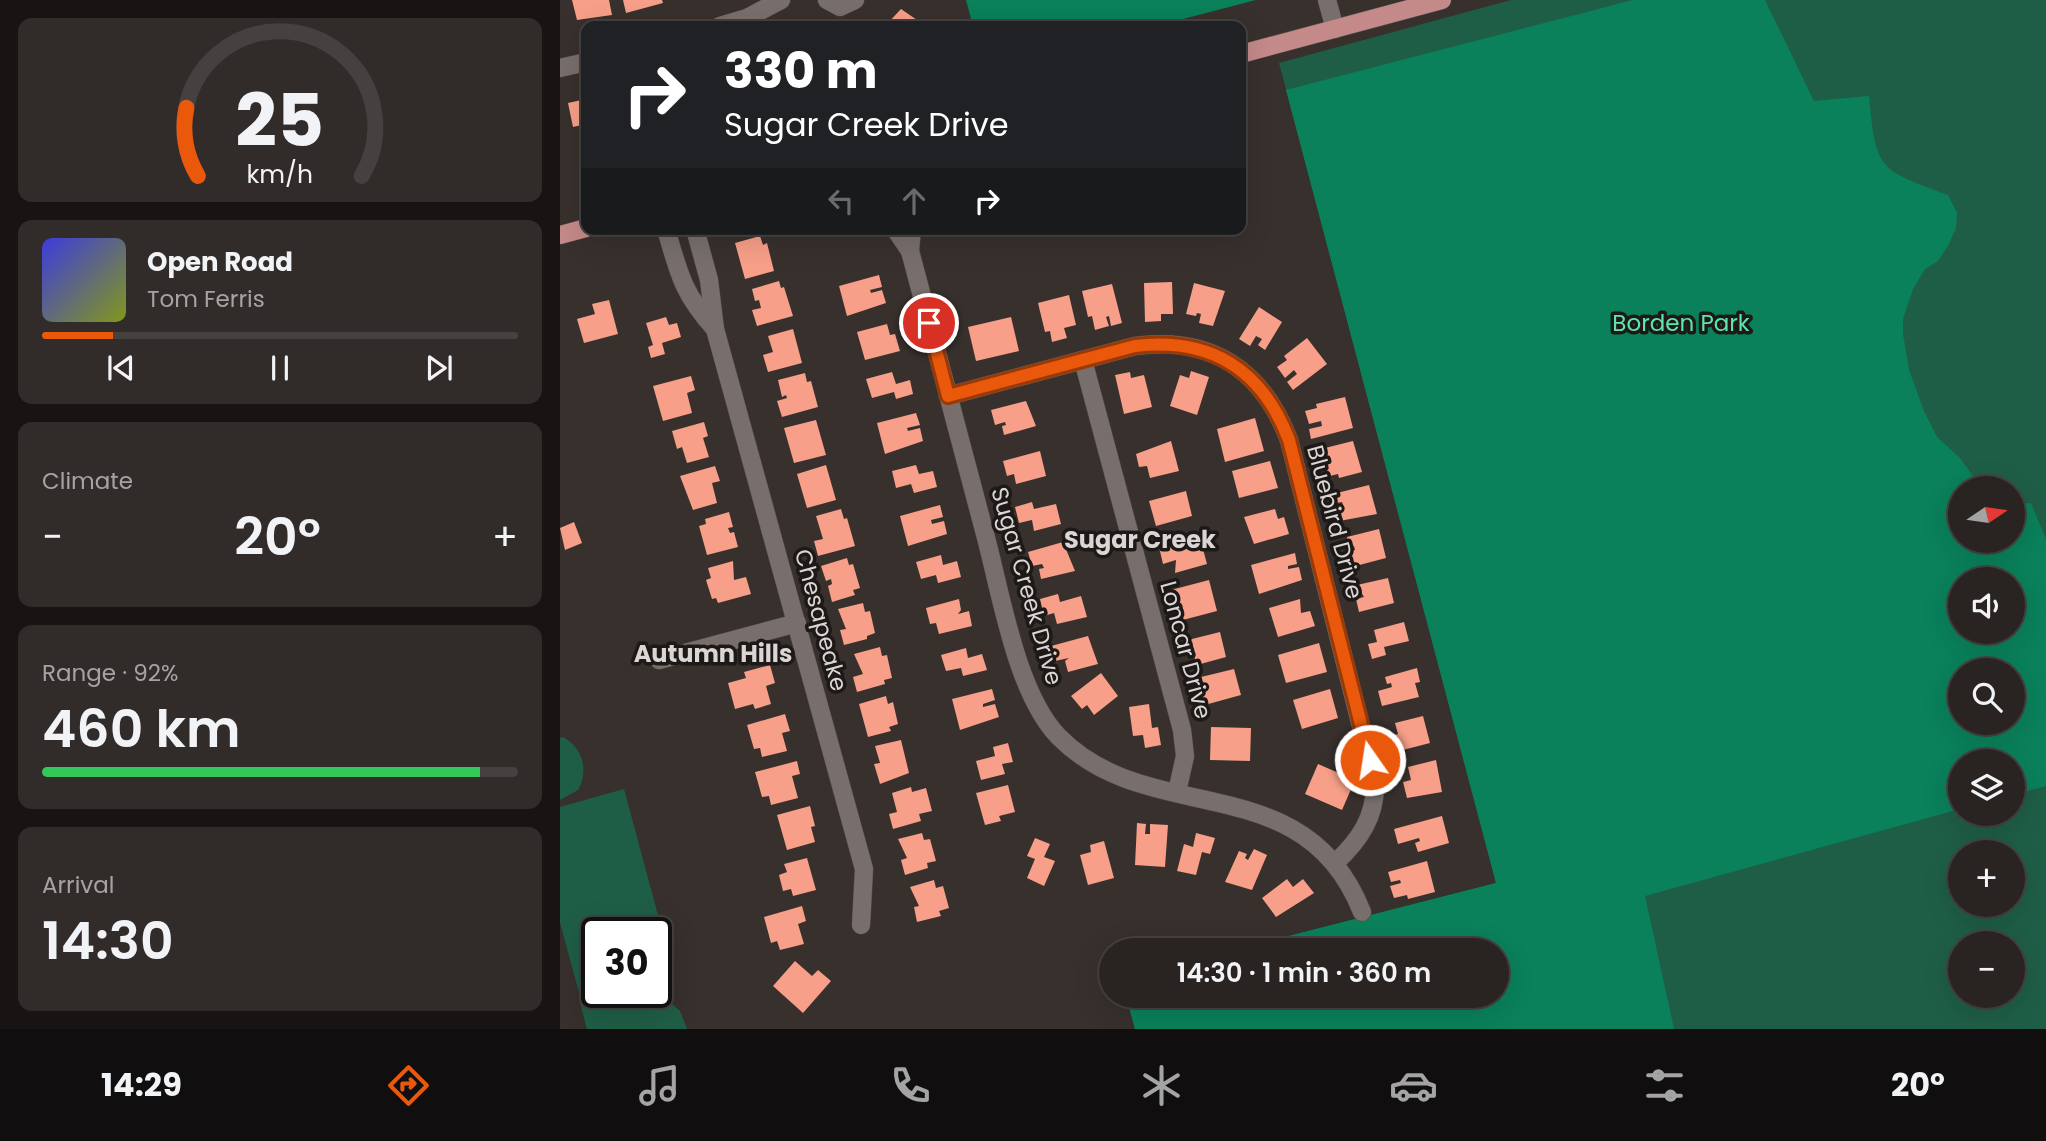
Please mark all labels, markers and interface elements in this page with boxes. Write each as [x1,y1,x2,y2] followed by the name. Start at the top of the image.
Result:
[724,37,878,105] text: 330 m
[609,49,700,140] icon: right
[236,70,324,171] text: 25
[724,102,1009,147] text: Sugar Creek Drive
[247,157,313,192] text: km/h
[822,182,860,220] icon: left
[895,182,933,220] icon: ahead
[968,182,1006,220] icon: right
[147,244,293,280] text: Open Road
[147,283,265,315] text: Tom Ferris
[899,293,959,353] pin
[910,304,948,342] icon: arrive
[1612,307,1750,339] park label: Borden Park
[102,349,140,387] icon: previous
[261,349,299,387] icon: pause
[420,349,458,387] icon: next
[1299,442,1371,602] street label: Bluebird Drive
[42,465,133,497] text: Climate
[1948,476,2025,553] north arrow
[1948,476,2025,1008] map controls
[983,483,1071,689] street label: Sugar Creek Drive
[234,500,321,573] text: 20°
[42,510,63,563] text: −
[492,510,518,563] text: +
[1064,523,1216,556] district label: Sugar Creek
[787,545,855,695] street label: Chesapeake
[1948,567,2025,644] button: sound
[1152,578,1220,722] street label: Loncar Drive
[634,637,792,670] district label: Autumn Hills
[42,657,178,689] text: Range · 92%
[1948,658,2025,735] button: search
[42,692,240,765] text: 460 km
[1333,723,1407,797] position arrow
[1948,749,2025,826] button: layers
[1948,840,2025,917] button: +
[42,869,114,901] text: Arrival
[42,904,174,977] text: 14:30
[581,917,672,1008] speed limit sign: 30
[1948,931,2025,1008] button: −
[1177,955,1431,991] text: 14:30 · 1 min · 360 m
[384,1061,433,1110] icon: directions
[635,1061,684,1110] icon: music
[886,1061,935,1110] icon: phone
[1137,1061,1186,1110] icon: climate
[1389,1061,1438,1110] icon: car
[1640,1061,1689,1110] icon: filters
[101,1062,182,1107] text: 14:29
[1891,1062,1945,1107] text: 20°

